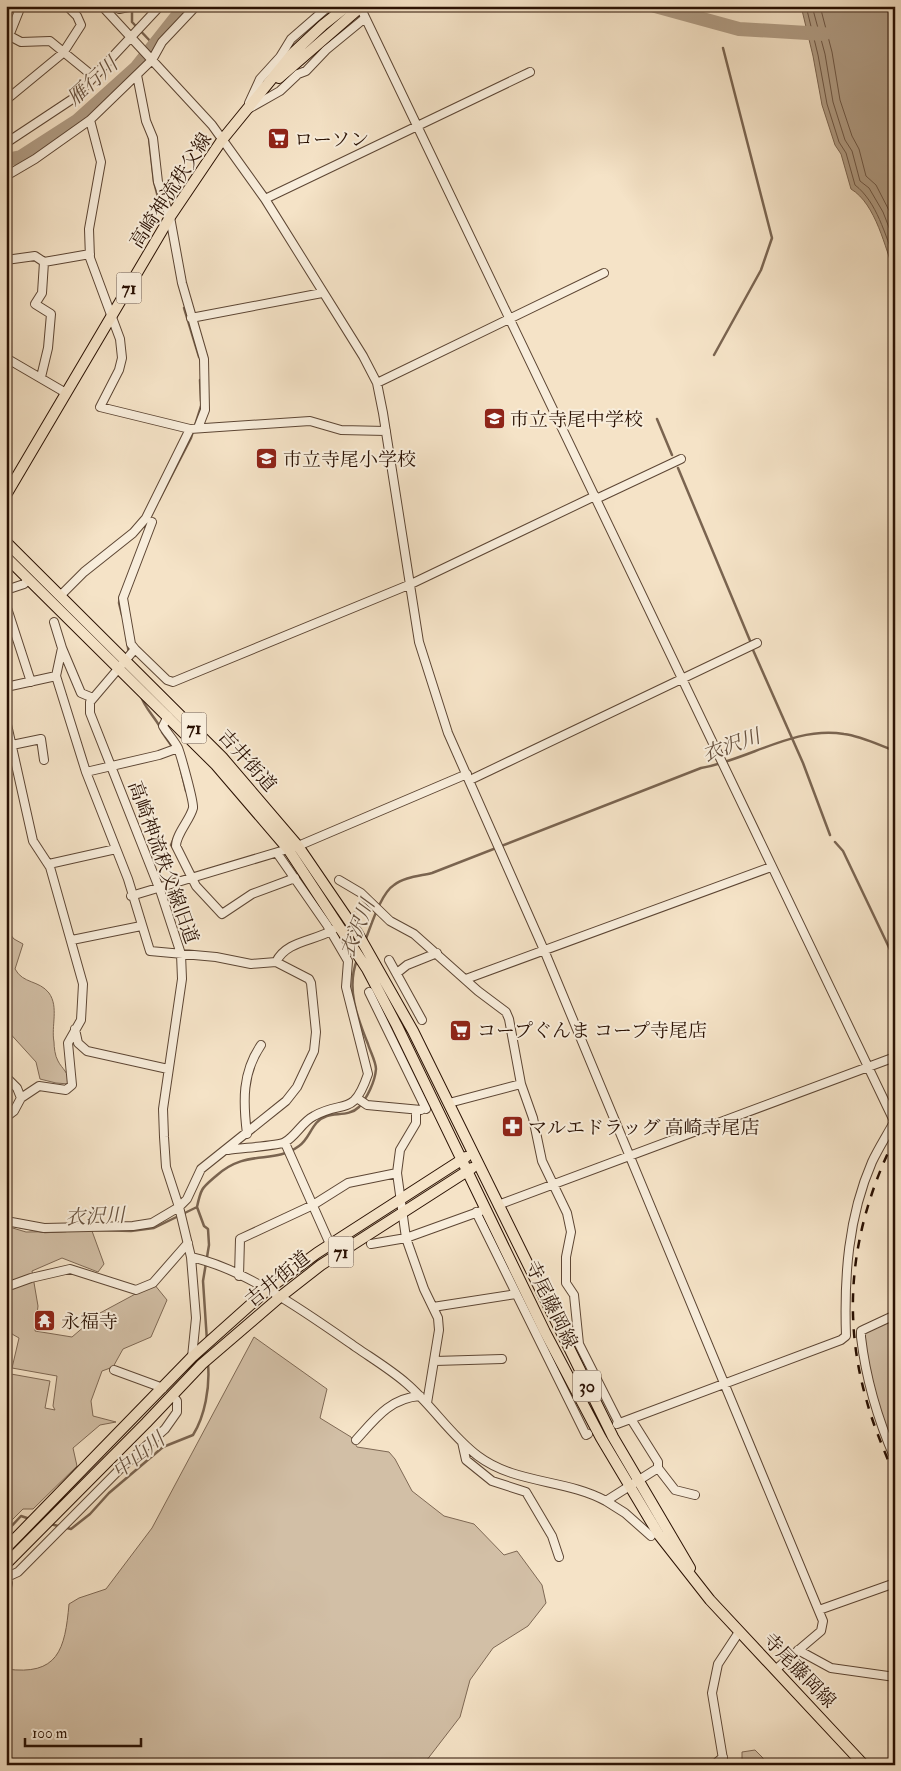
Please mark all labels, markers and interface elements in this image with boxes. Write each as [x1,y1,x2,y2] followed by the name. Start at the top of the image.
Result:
[62,51,124,111] water label: 雁行川
[266,127,290,151] supermarket icon: ローソン
[125,128,217,253] street label: 高崎神流秩父線
[294,128,369,152] place label: ローソン
[116,272,142,304] road number: 71
[482,407,506,431] school or university icon: 市立寺尾中学校
[510,408,643,432] place label: 市立寺尾中学校
[255,447,279,471] school or university icon: 市立寺尾小学校
[283,448,416,472] place label: 市立寺尾小学校
[182,712,206,744] road number: 71
[699,723,766,767] water label: 衣沢川
[213,724,282,797] street label: 吉井街道
[123,778,204,947] street label: 高崎神流秩父線旧道
[335,894,381,961] water label: 衣沢川
[449,1018,473,1042] supermarket icon: コープぐんま コープ寺尾店
[477,1019,707,1043] place label: コープぐんま コープ寺尾店
[500,1115,524,1139] pharmacy icon: マルエドラッグ 高崎寺尾店
[528,1116,760,1140] place label: マルエドラッグ 高崎寺尾店
[64,1202,128,1231] water label: 衣沢川
[328,1236,354,1268] road number: 71
[241,1246,315,1312] street label: 吉井街道
[519,1256,583,1352] street label: 寺尾藤岡線
[33,1309,57,1333] temple icon: 永福寺
[61,1310,118,1334] place label: 永福寺
[573,1370,601,1402] road number: 30
[107,1426,171,1484] water label: 中山川
[758,1628,841,1713] street label: 寺尾藤岡線
[25,1716,141,1748] scale bar
[32,1724,68,1743] text: 100 m

